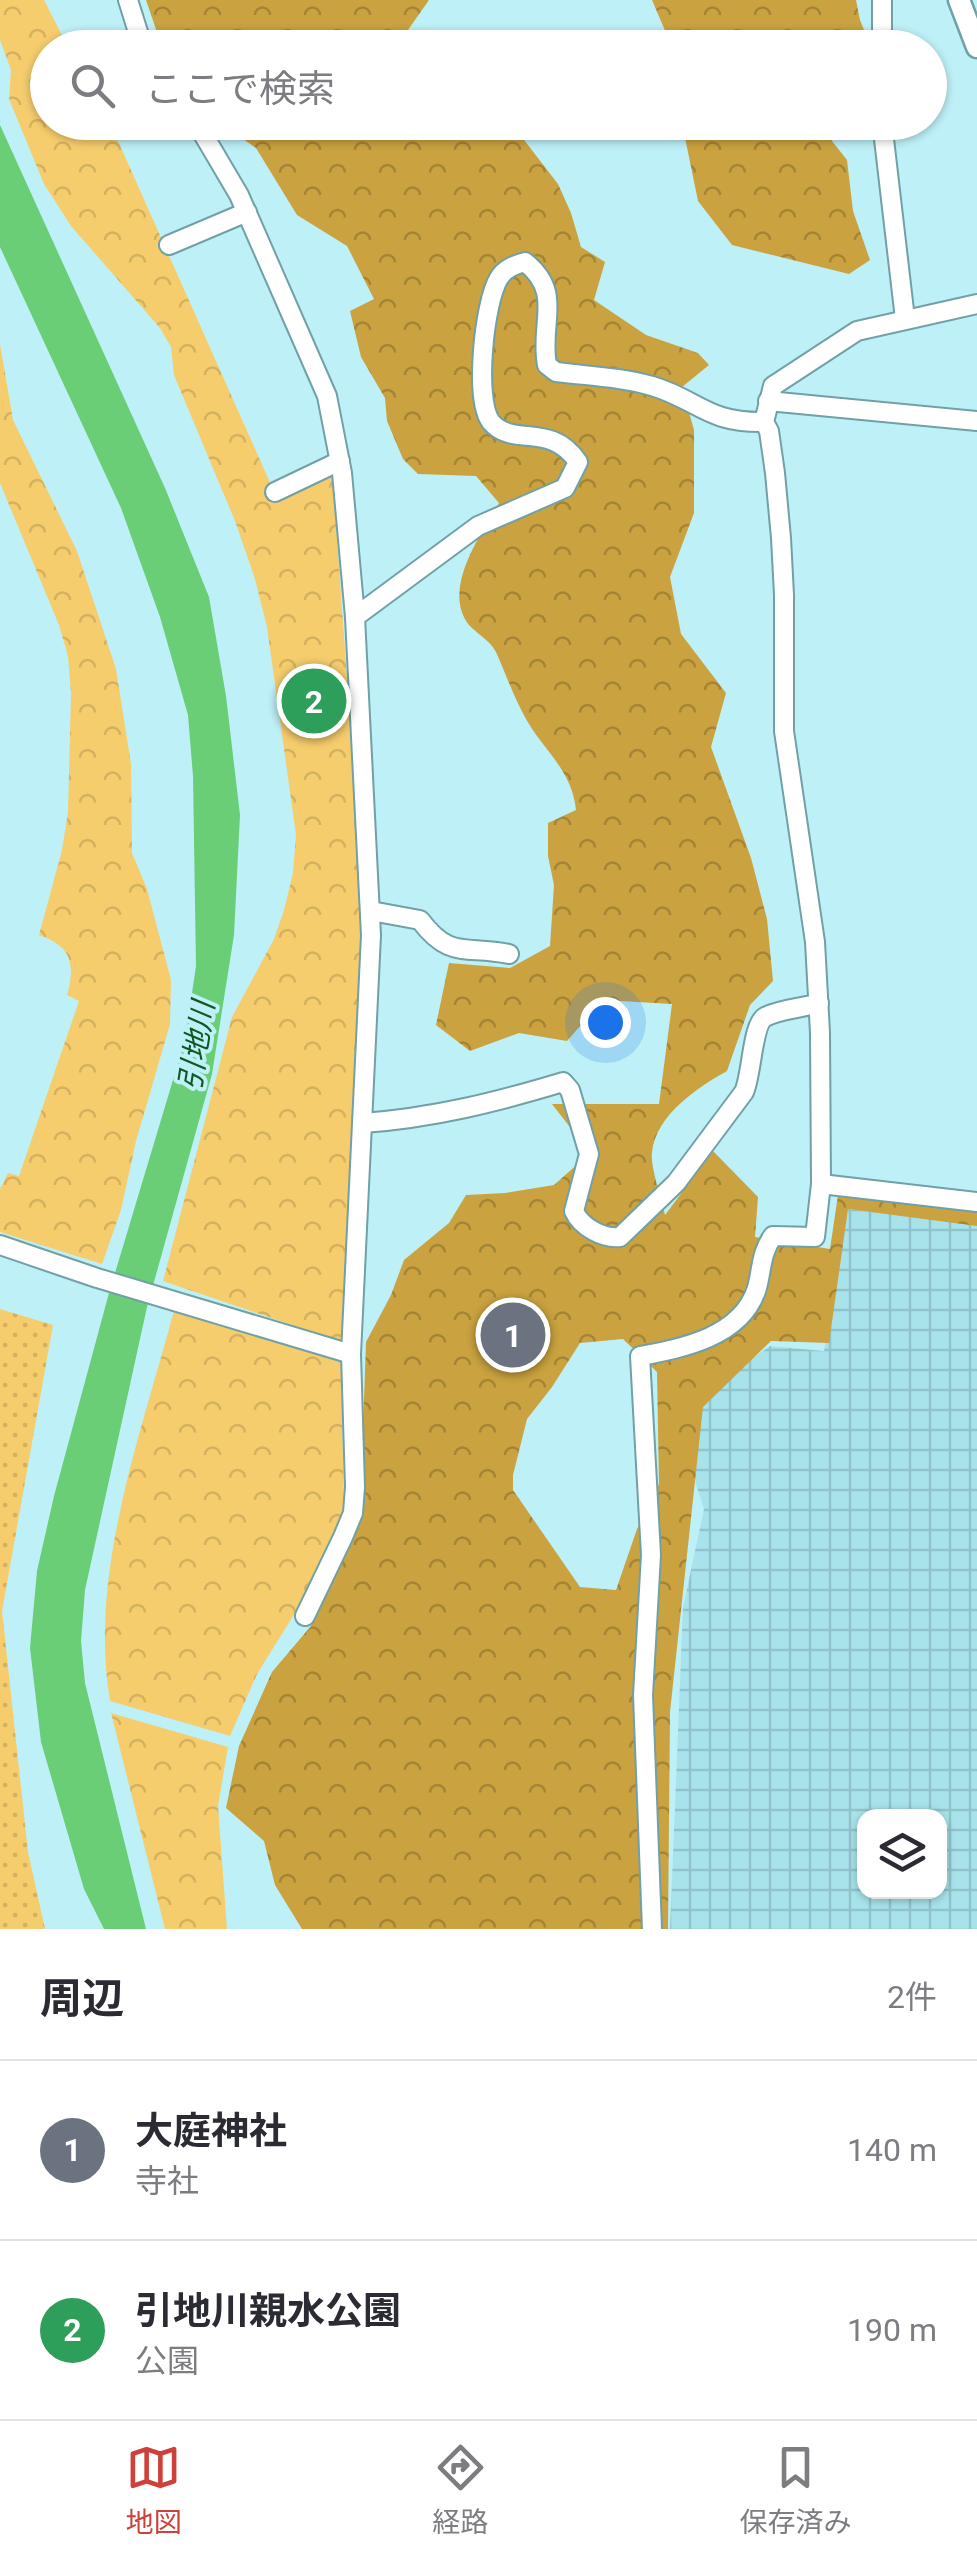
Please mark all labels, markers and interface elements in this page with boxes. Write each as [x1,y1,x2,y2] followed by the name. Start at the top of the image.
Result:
[30,30,947,140] search box
[65,58,120,113] icon: search
[145,67,335,111] text: ここで検索
[282,664,346,738] pin: 2
[172,996,221,1093] water label: 引地川
[580,997,631,1048] your location
[480,1298,546,1372] pin: 1
[857,1809,947,1899] map controls
[857,1809,947,1899] button: layers
[40,1974,124,2023] text: 周辺
[887,1978,937,2016] text: 2件
[135,2109,287,2153] text: 大庭神社
[63,2131,82,2169] text: 1
[847,2131,937,2169] text: 140 m
[135,2162,199,2200] text: 寺社
[135,2289,401,2333] text: 引地川親水公園
[63,2311,82,2349] text: 2
[847,2311,937,2349] text: 190 m
[135,2342,199,2380] text: 公園
[125,2440,182,2540] tab: 地図
[432,2440,489,2540] tab: 経路
[739,2440,852,2540] tab: 保存済み

